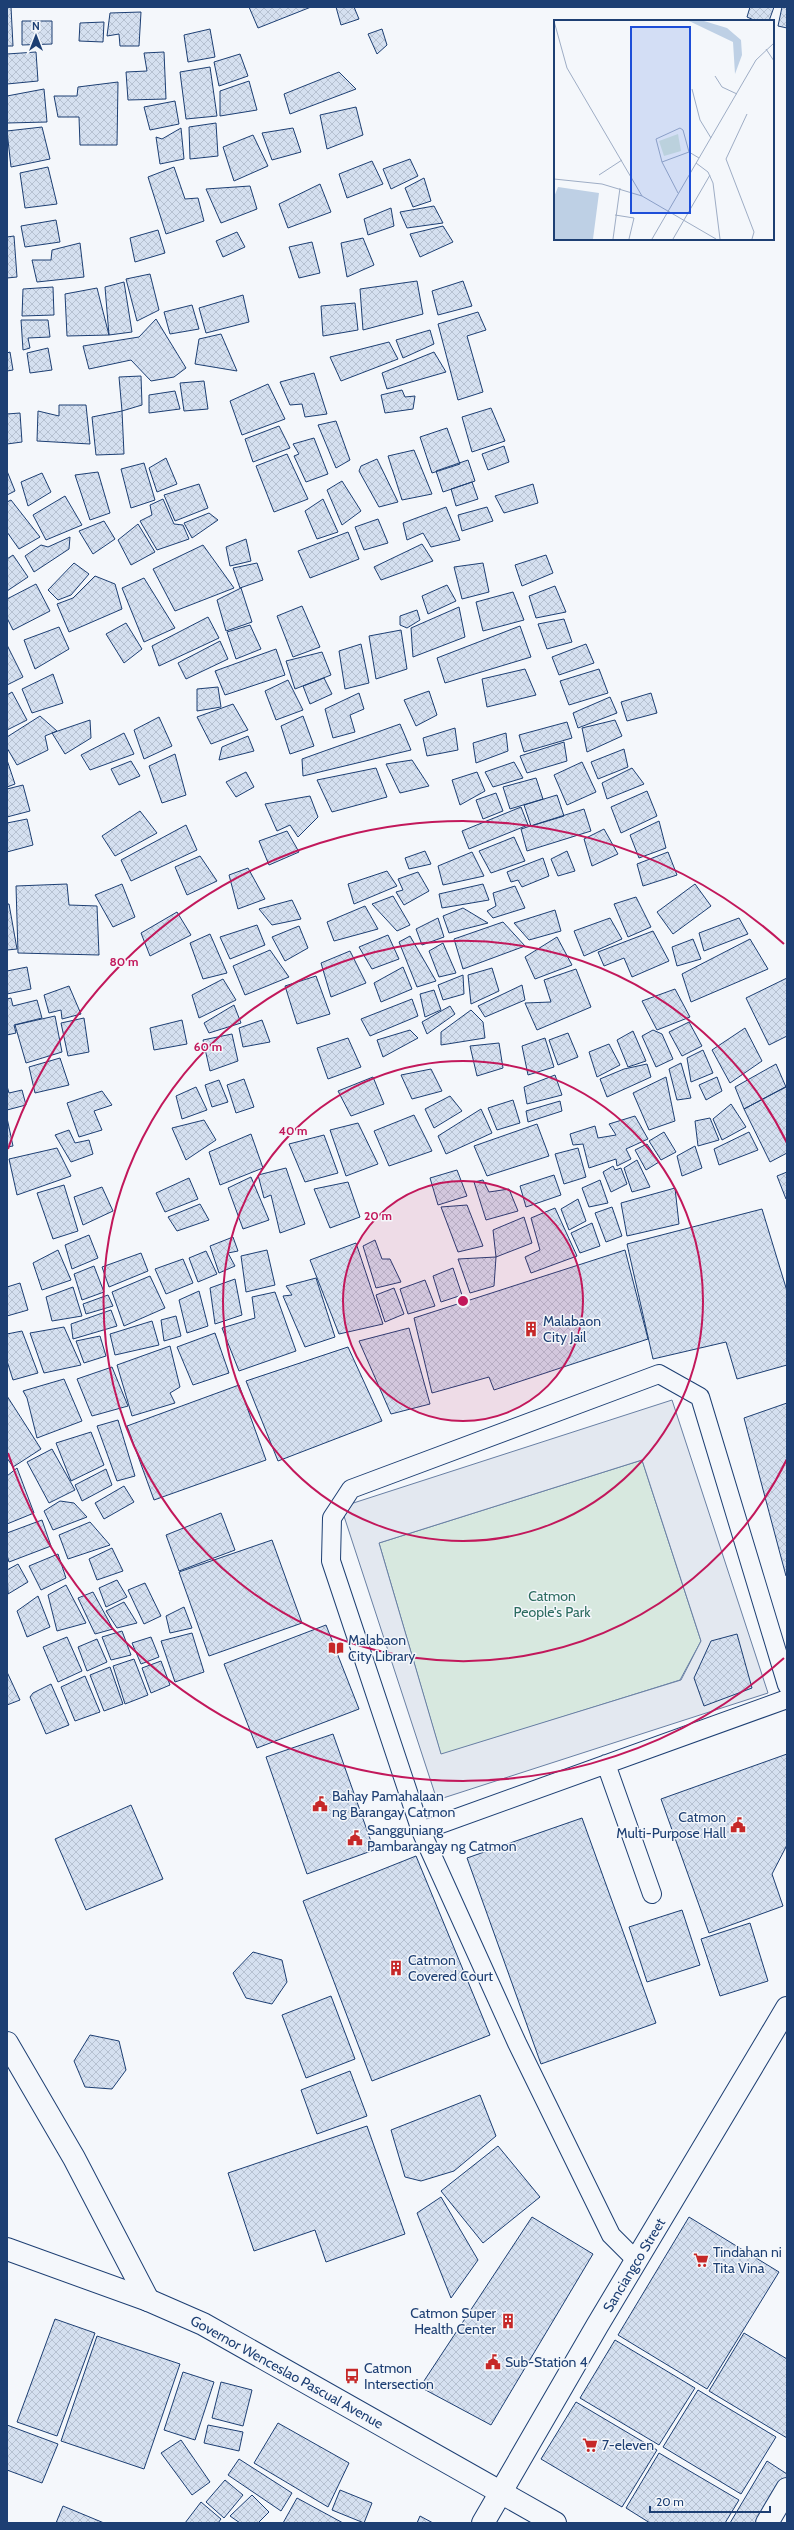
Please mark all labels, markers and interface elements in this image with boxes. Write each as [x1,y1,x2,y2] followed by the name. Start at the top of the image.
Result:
[16,16,56,56] north arrow
[32,19,40,33] text: N
[554,20,774,240] inset map
[110,954,138,969] text: 80 m
[194,1039,222,1054] text: 60 m
[278,1123,308,1138] text: 40 m
[364,1208,392,1223] text: 20 m
[456,1294,470,1308] centre of rings
[543,1312,601,1346] place label: Malabaon City Jail
[522,1320,540,1338] building icon: Malabaon City Jail
[513,1587,591,1621] park label: Catmon People's Park
[348,1631,415,1665] place label: Malabaon City Library
[327,1639,345,1657] library icon: Malabaon City Library
[332,1787,455,1821] place label: Bahay Pamahalaan ng Barangay Catmon
[311,1795,329,1813] public building icon: Bahay Pamahalaan ng Barangay Catmon
[616,1808,727,1842] place label: Catmon Multi-Purpose Hall
[729,1816,747,1834] public building icon: Catmon Multi-Purpose Hall
[367,1821,517,1855] place label: Sangguniang Pambarangay ng Catmon
[346,1829,364,1847] public building icon: Sangguniang Pambarangay ng Catmon
[408,1951,493,1985] place label: Catmon Covered Court
[387,1959,405,1977] building icon: Catmon Covered Court
[599,2214,669,2315] street label: Sanciangco Street
[713,2243,782,2277] place label: Tindahan ni Tita Vina
[692,2251,710,2269] supermarket icon: Tindahan ni Tita Vina
[410,2304,497,2338] place label: Catmon Super Health Center
[187,2311,387,2433] street label: Governor Wenceslao Pascual Avenue
[499,2312,517,2330] building icon: Catmon Super Health Center
[484,2353,502,2371] public building icon: Sub-Station 4
[505,2353,588,2371] place label: Sub-Station 4
[364,2359,434,2393] place label: Catmon Intersection
[343,2367,361,2385] bus stop icon: Catmon Intersection
[581,2436,599,2454] supermarket icon: 7-eleven
[602,2436,654,2454] place label: 7-eleven
[650,2488,770,2514] scale bar
[656,2494,684,2509] text: 20 m

